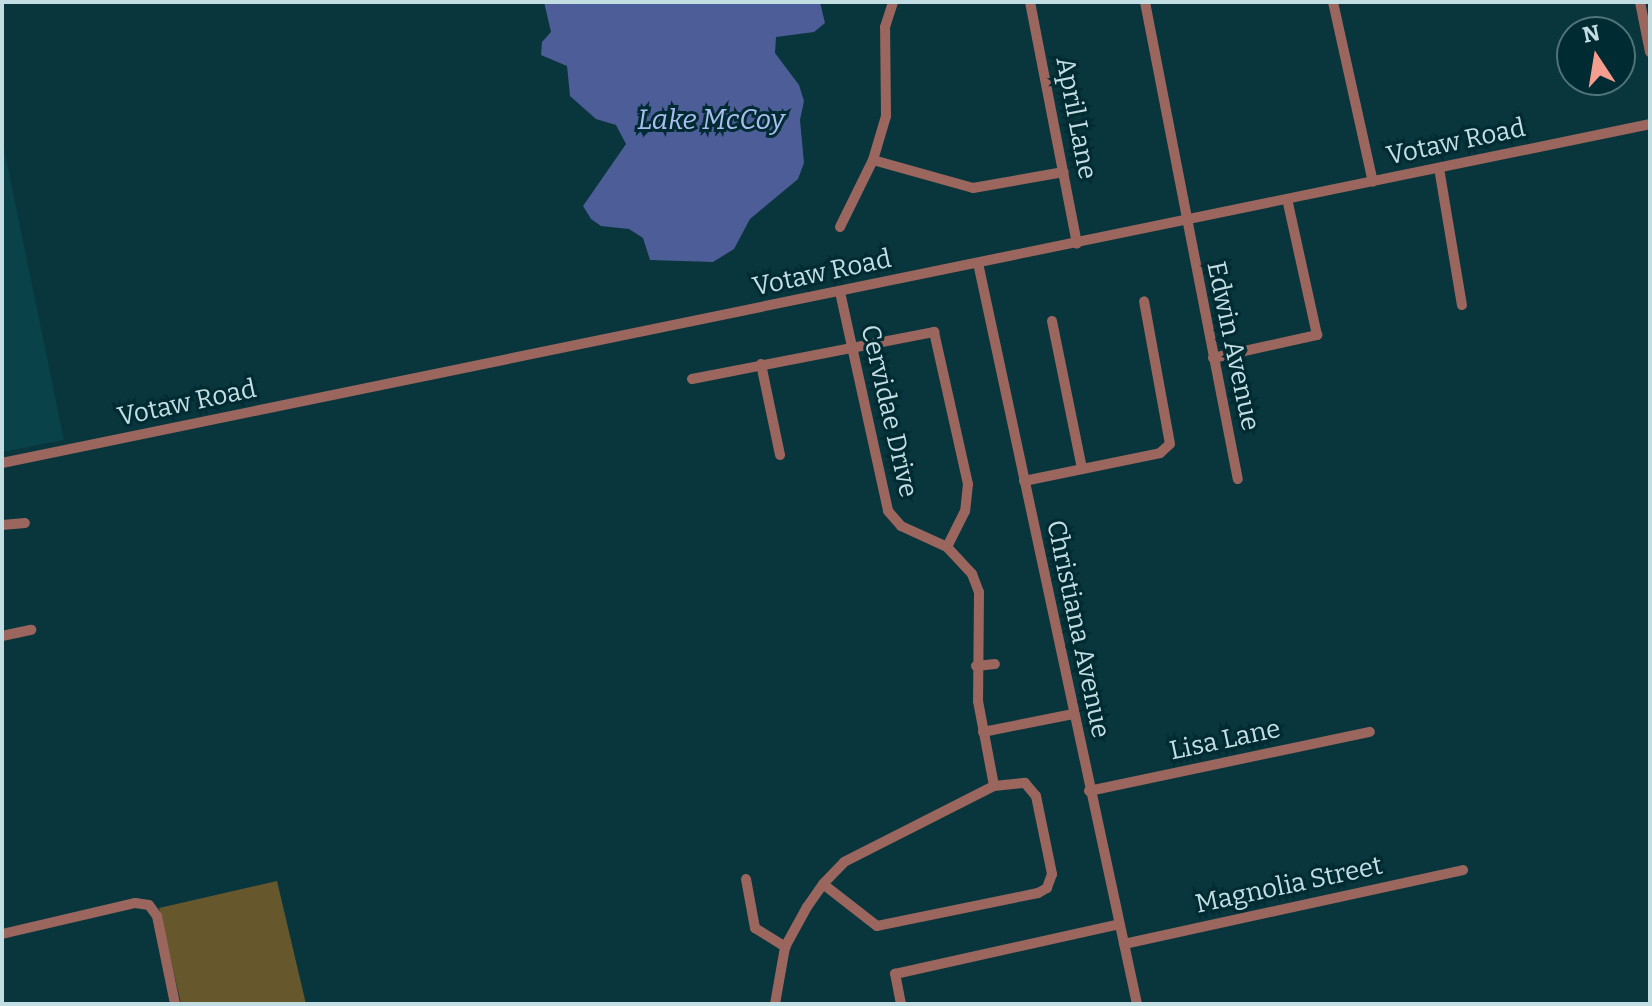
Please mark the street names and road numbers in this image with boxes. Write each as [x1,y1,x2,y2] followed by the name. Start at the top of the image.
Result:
[1049,54,1103,182] street label: April Lane
[1384,112,1528,172] street label: Votaw Road
[750,243,894,303] street label: Votaw Road
[1200,259,1266,433] street label: Edwin Avenue
[854,322,924,500] street label: Cervidae Drive
[115,373,259,433] street label: Votaw Road
[1040,517,1116,741] street label: Christiana Avenue
[1167,713,1283,767] street label: Lisa Lane
[1193,850,1385,920] street label: Magnolia Street

